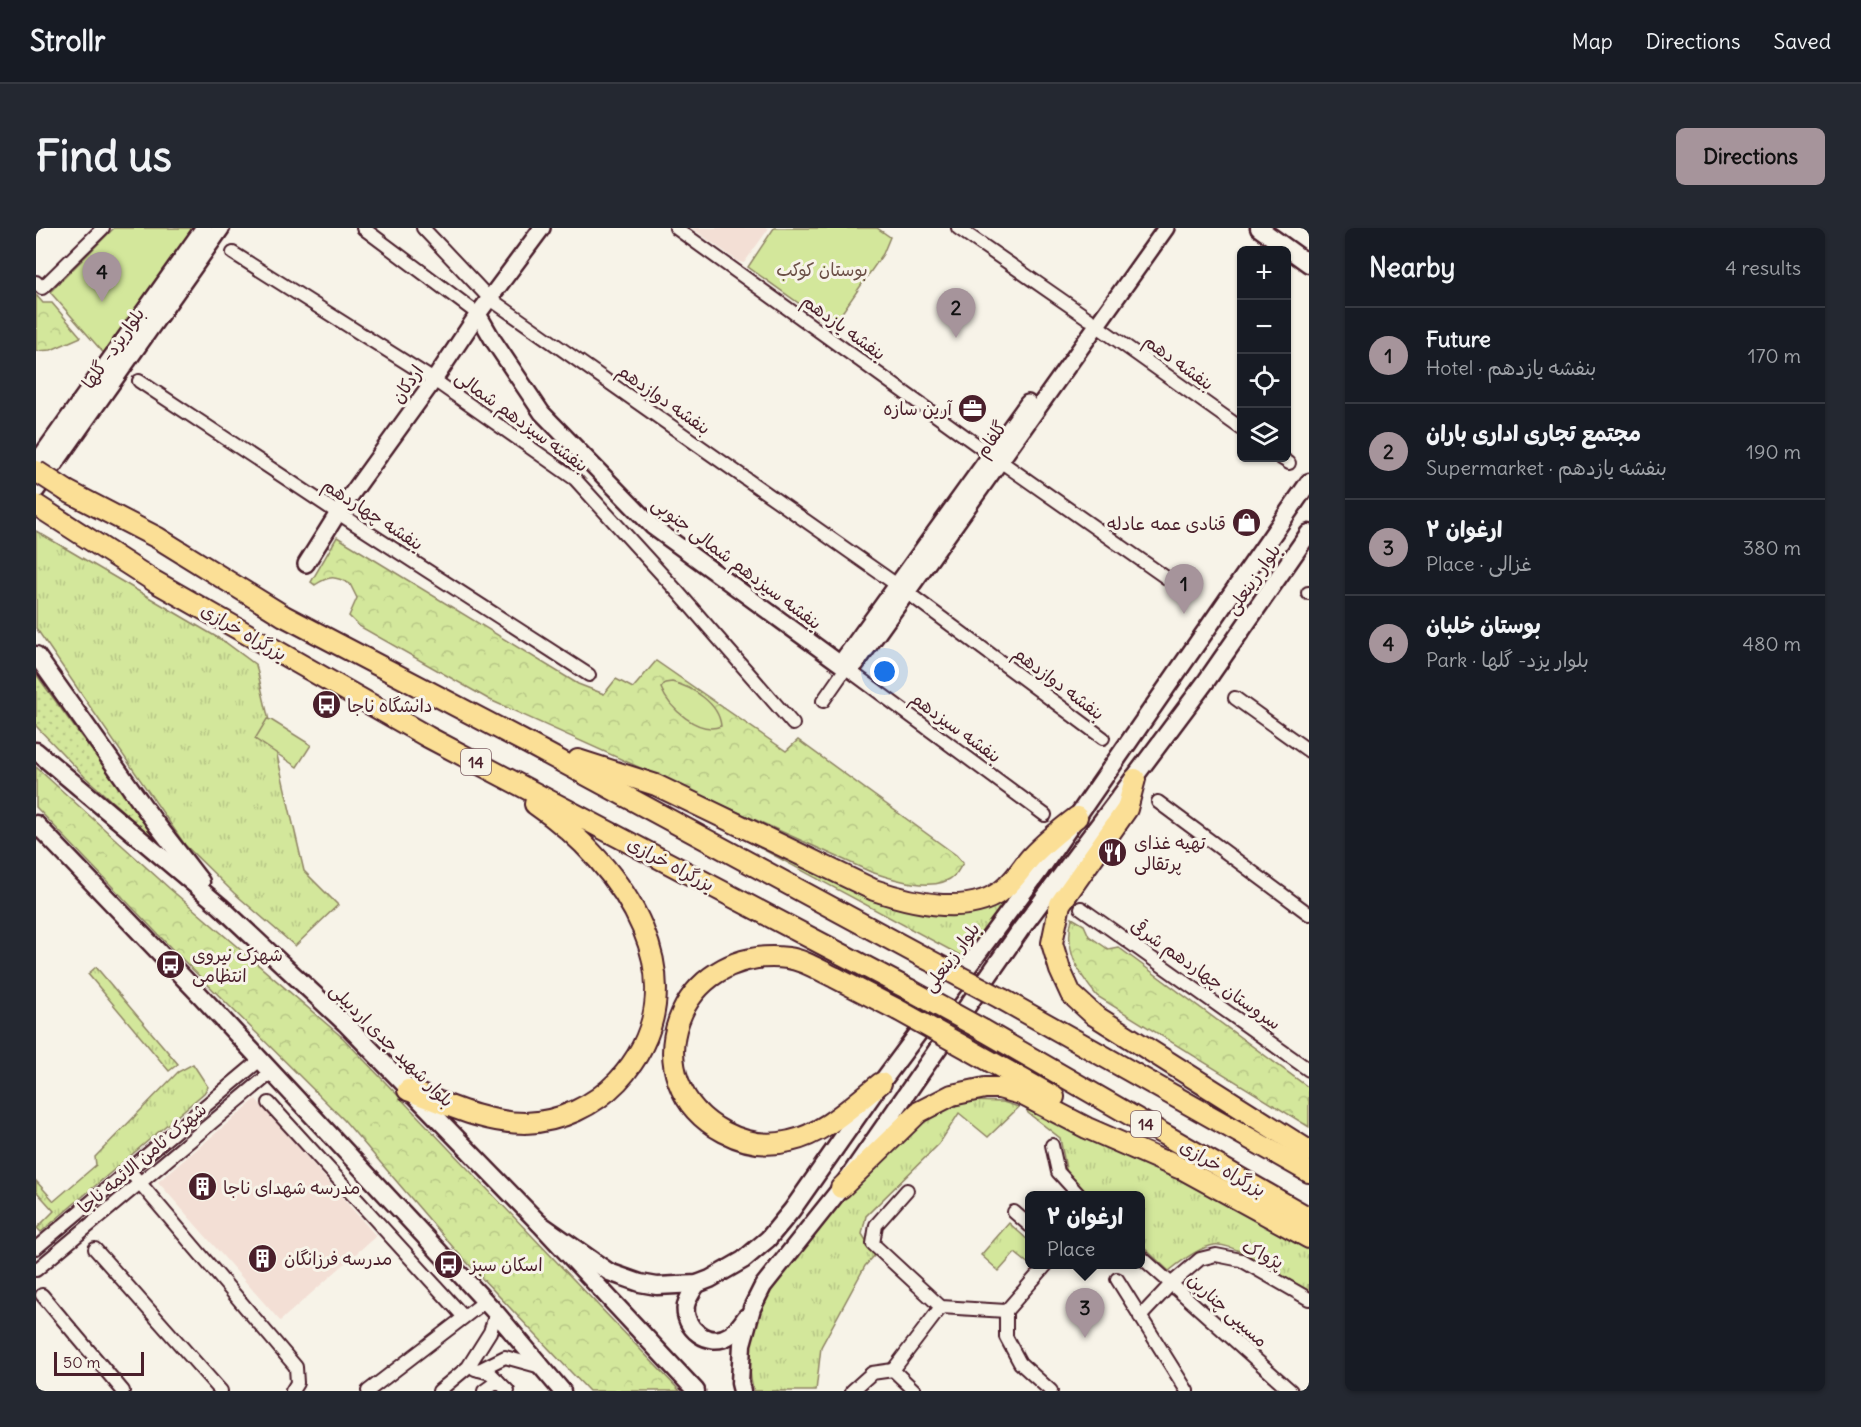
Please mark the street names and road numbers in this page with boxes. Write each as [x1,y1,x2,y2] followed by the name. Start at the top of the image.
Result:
[796,289,890,368] street label: بنفشه یازدهم
[77,303,149,393] street label: بلواریزد- گلها
[1138,329,1219,398] street label: بنفشه دهم
[611,358,715,442] street label: بنفشه دوازدهم
[386,360,428,408] street label: اردکان
[449,365,593,479] street label: بنفشه سیزدهم شمالی
[970,416,1014,463] street label: گلفام
[317,473,428,558] street label: بنفشه چهاردهم
[646,492,827,637] street label: بنفشه سیزدهم شمالی جنوبی
[1220,539,1286,619] street label: بلوار زینعلی
[197,598,291,666] street label: بزرگراه خرازی
[1007,641,1109,727] street label: بنفشه دوازدهم
[904,686,1006,770] street label: بنفشه سیزدهم
[461,749,491,775] road number: 14
[624,832,718,896] street label: بزرگراه خرازی
[1125,913,1286,1037] street label: سروستان چهاردهم شرقی
[917,918,985,996] street label: بلوار زینعلی
[325,978,459,1112] street label: بلوار شهید جدی اردبیلی
[73,1097,211,1219] street label: شهرک ثامن الائمه ناجا
[1131,1111,1161,1137] road number: 14
[1176,1134,1270,1202] street label: بزرگراه خرازی
[1238,1234,1288,1275] street label: پژواک
[1182,1268,1273,1353] street label: مسیبی چناربن

